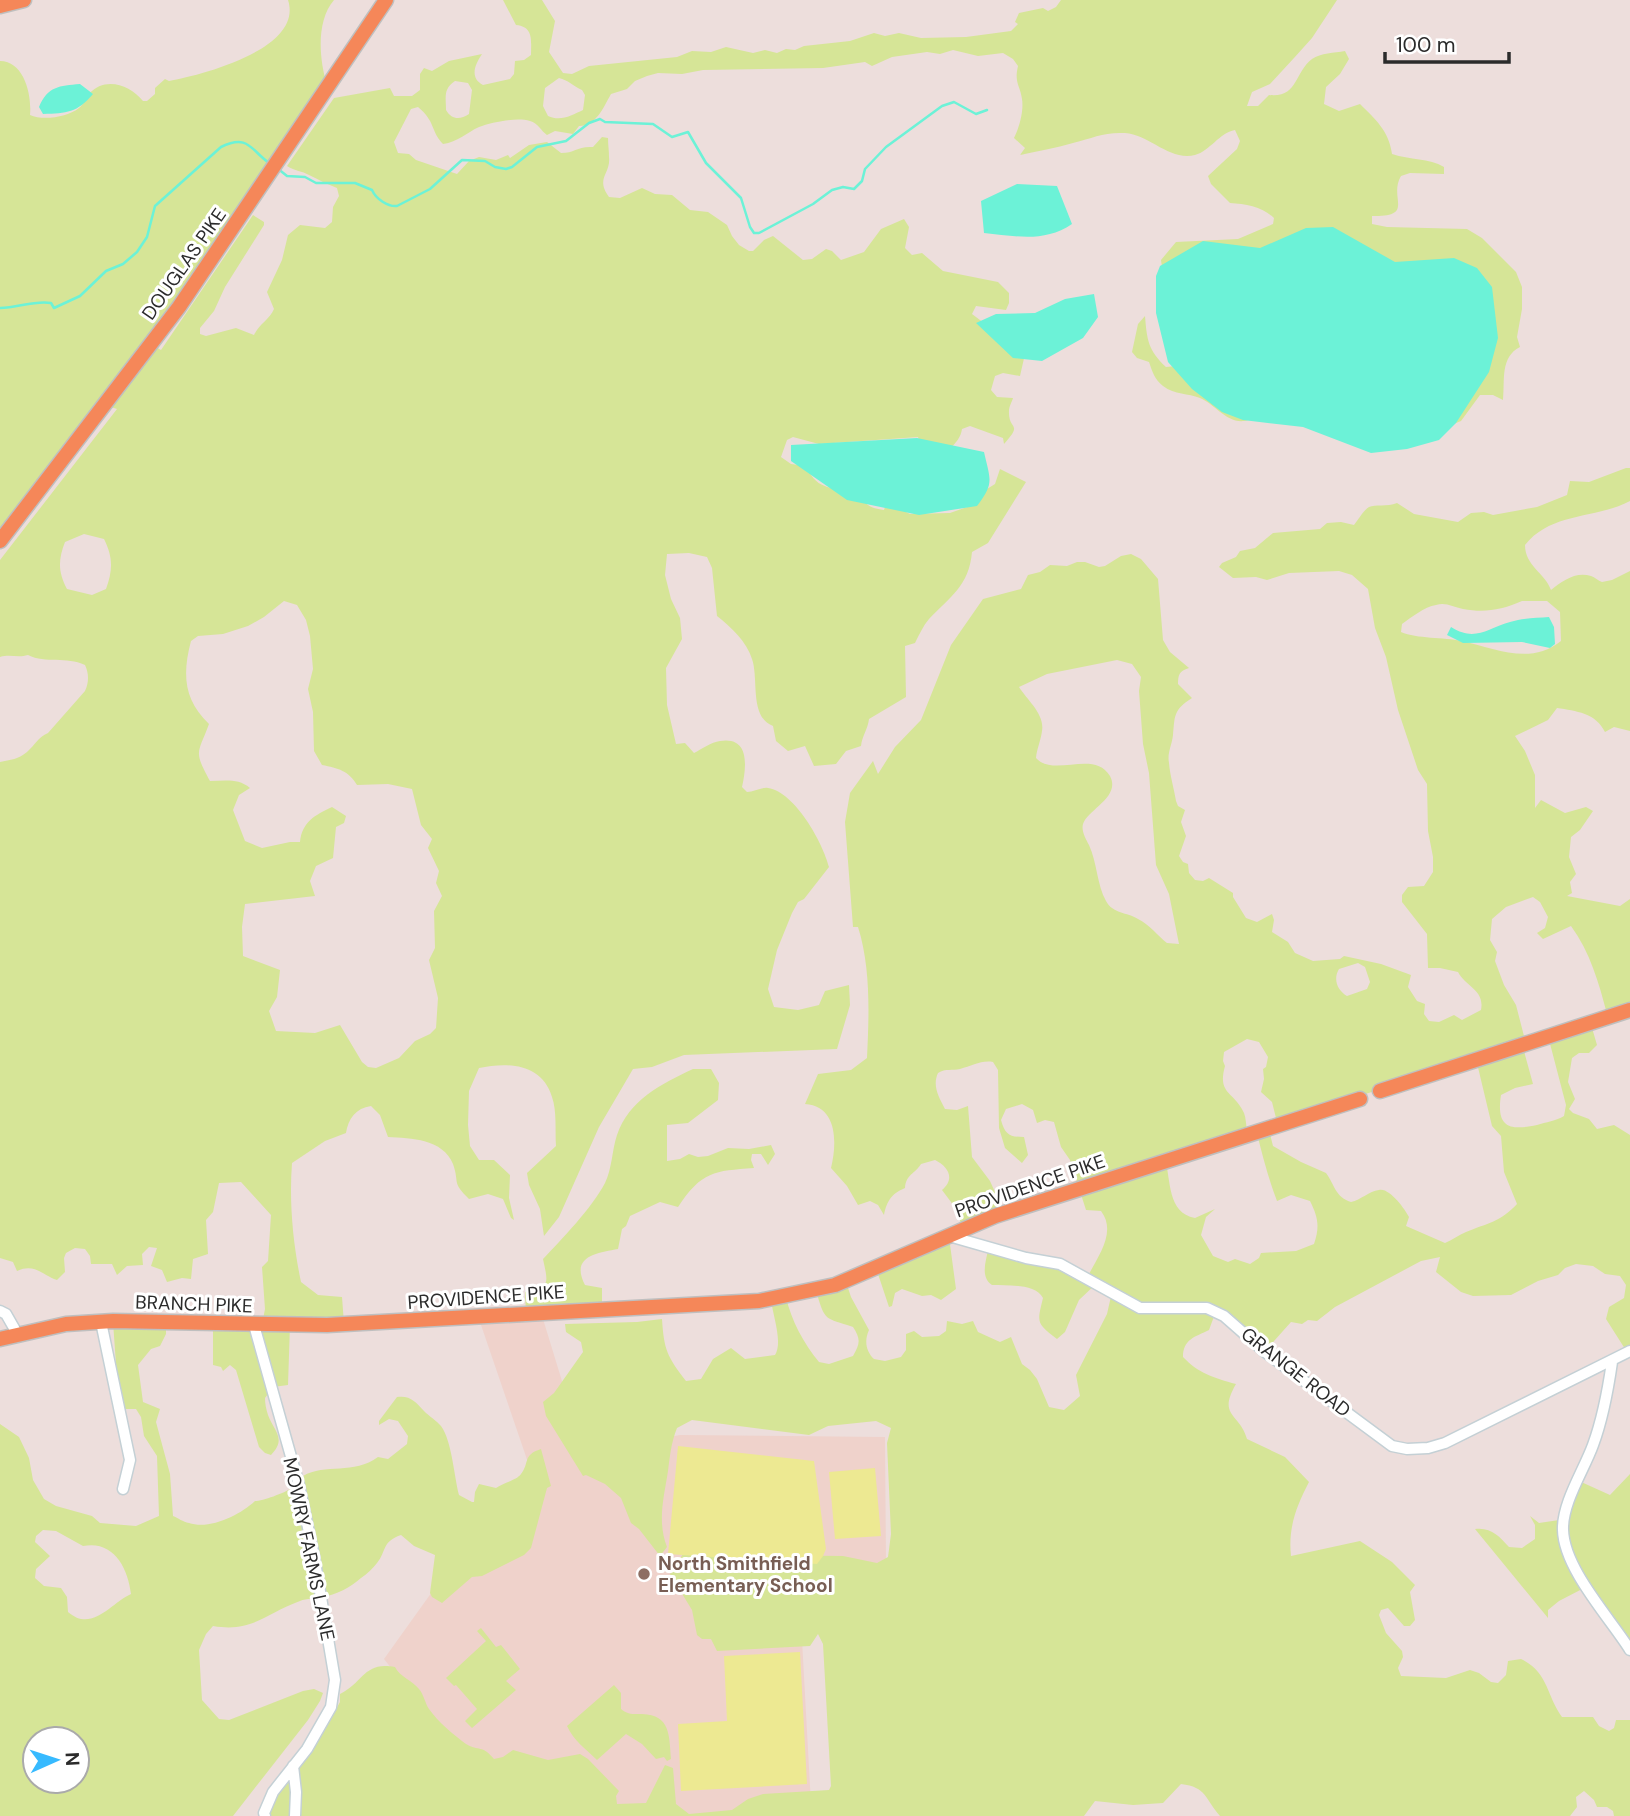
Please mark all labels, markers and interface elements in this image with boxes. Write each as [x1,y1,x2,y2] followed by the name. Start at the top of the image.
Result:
[1385,21,1509,65] scale bar
[1396,31,1456,59] text: 100 m
[136,203,232,325] street label: DOUGLAS PIKE
[952,1149,1108,1223] street label: PROVIDENCE PIKE
[407,1279,565,1315] street label: PROVIDENCE PIKE
[135,1289,253,1319] street label: BRANCH PIKE
[1236,1321,1356,1423] street label: GRANGE ROAD
[277,1455,341,1643] street label: MOWRY FARMS LANE
[658,1551,833,1598] place label: North Smithfield Elementary School
[636,1566,652,1582] marker: North Smithfield Elementary School
[21,1725,91,1795] north arrow
[60,1752,85,1767] text: N

